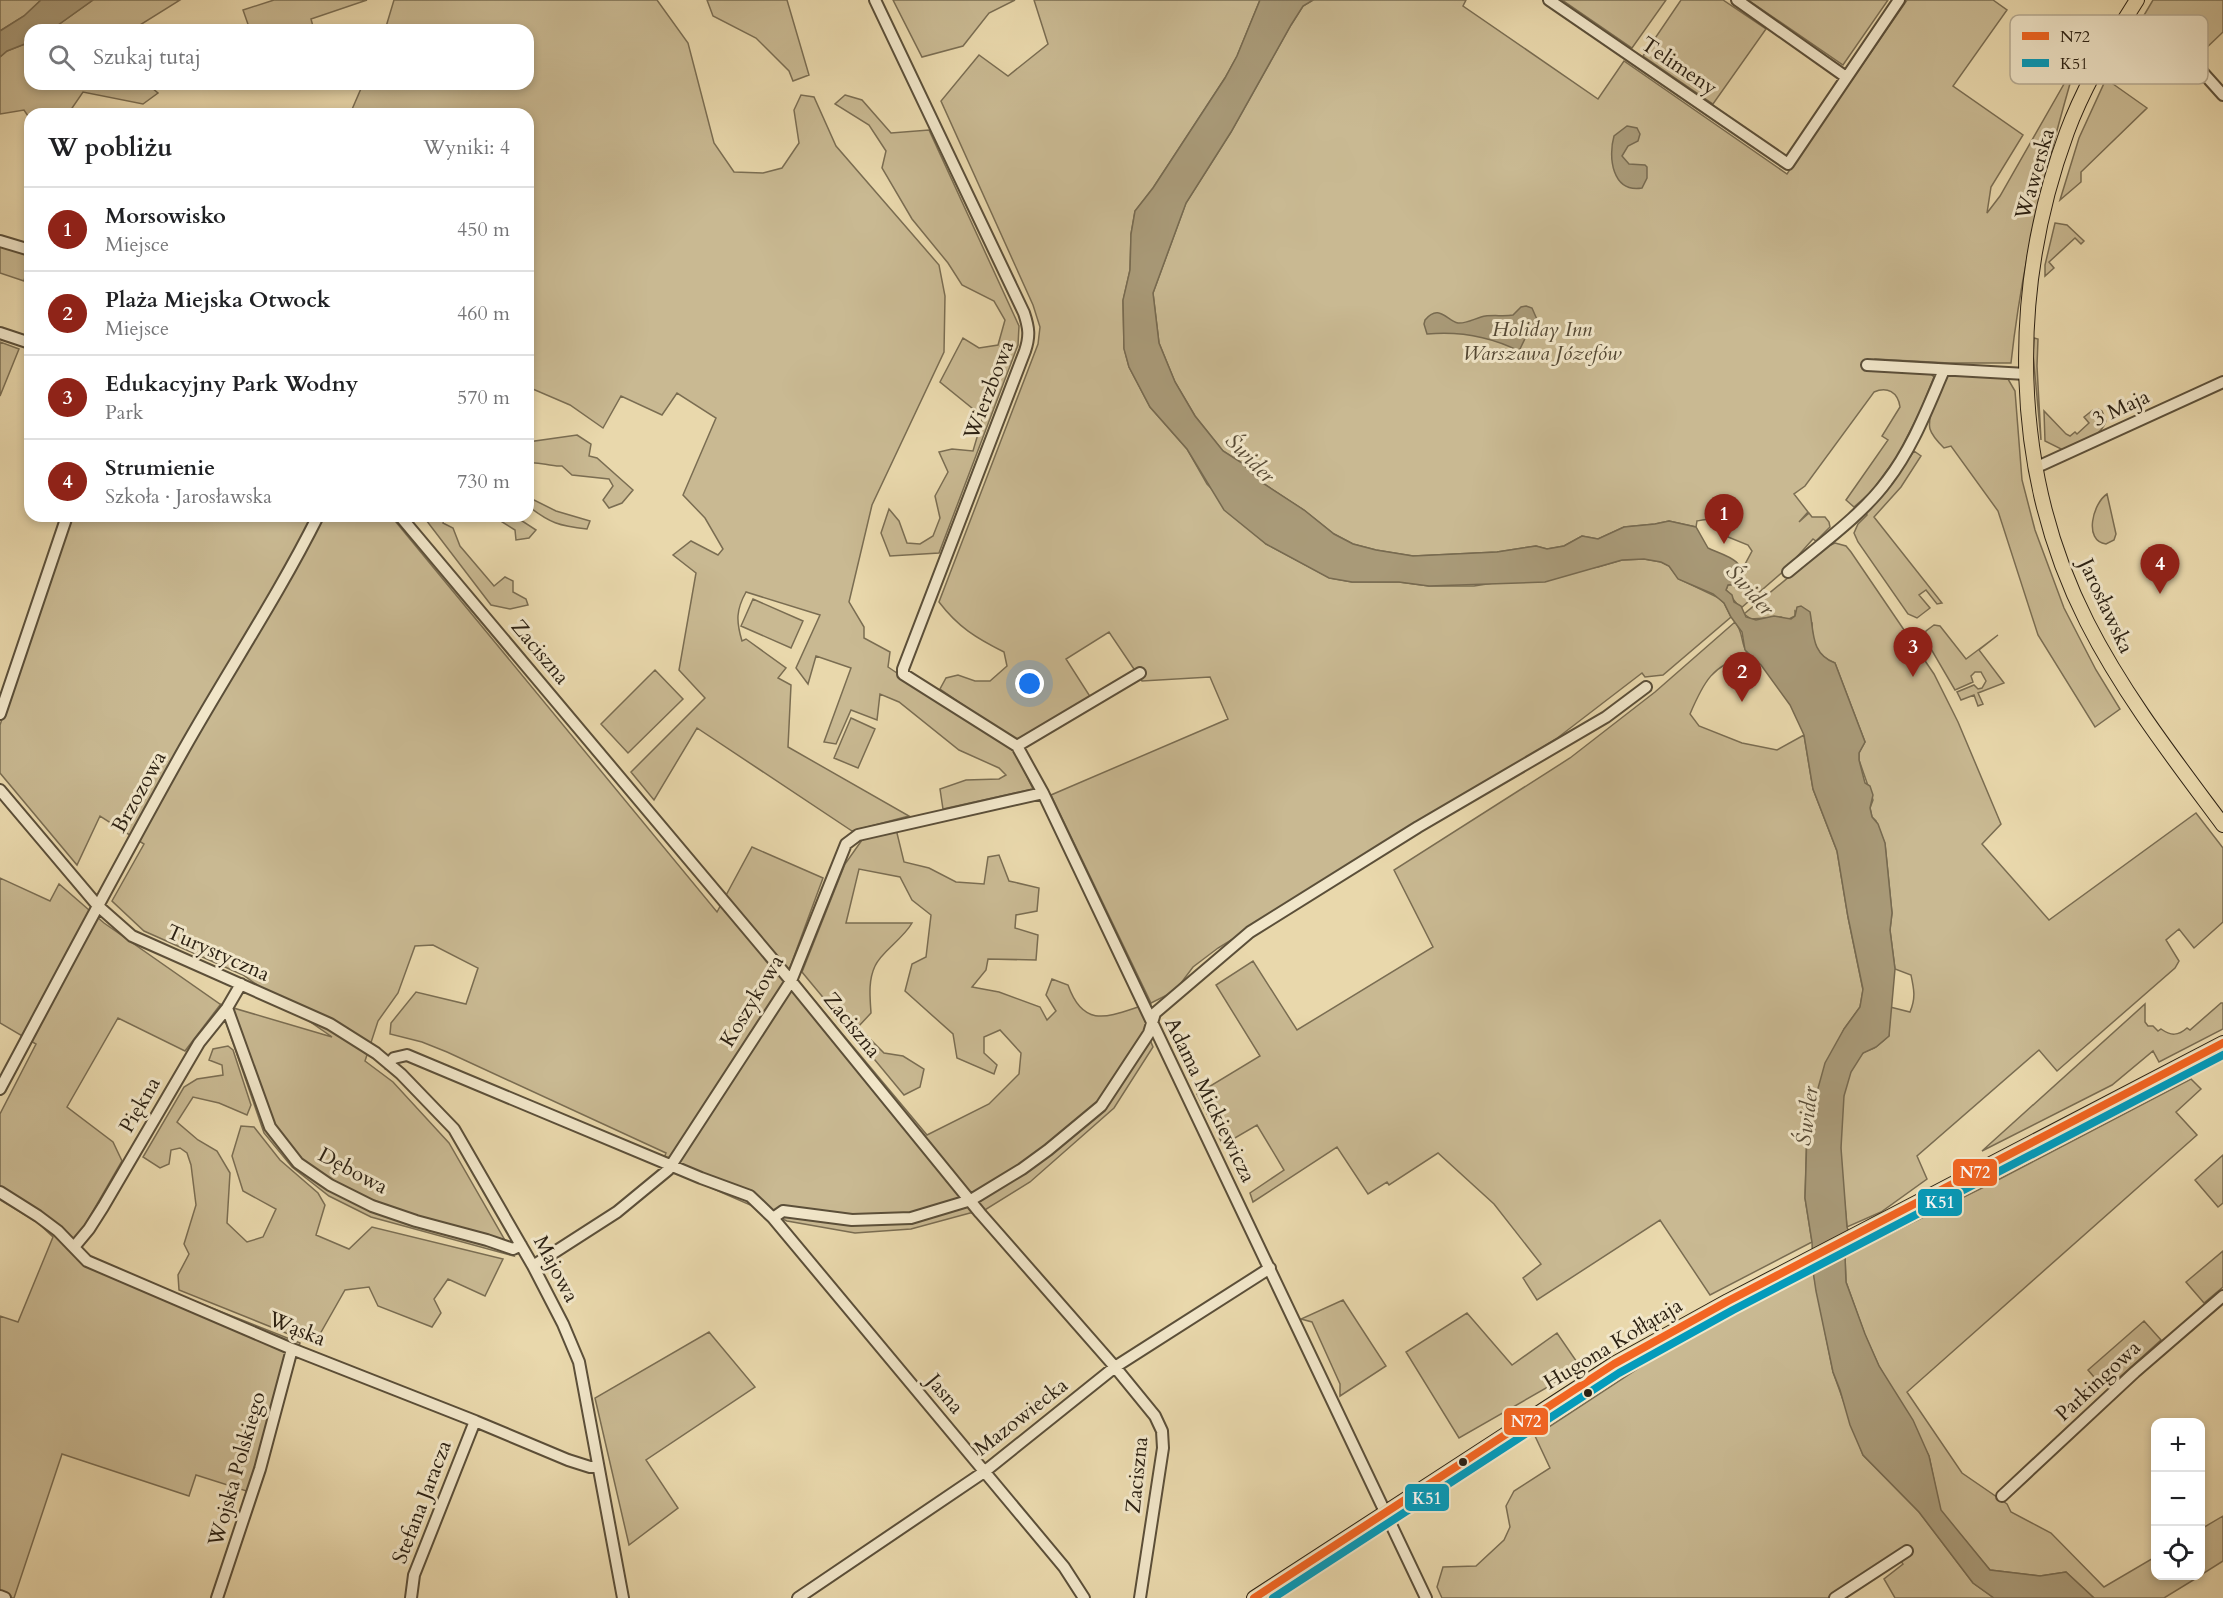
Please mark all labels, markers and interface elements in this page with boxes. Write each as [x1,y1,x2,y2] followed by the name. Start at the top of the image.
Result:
[2010,15,2208,84] legend
[24,24,534,90] search box
[2060,26,2090,48] text: N72
[1635,30,1723,102] street label: Telimeny
[45,41,78,74] icon: search
[93,42,201,72] text: Szukaj tutaj
[2060,53,2088,75] text: K51
[2008,125,2062,224] street label: Wawerska
[48,130,173,165] text: W pobliżu
[423,134,510,161] text: Wyniki: 4
[105,201,226,231] text: Morsowisko
[62,216,73,243] text: 1
[457,216,510,243] text: 450 m
[105,231,169,258] text: Miejsce
[105,285,331,315] text: Plaża Miejska Otwock
[62,300,73,327] text: 2
[457,300,510,327] text: 460 m
[105,315,169,342] text: Miejsce
[1462,315,1622,368] park label: Holiday Inn Warszawa Józefów
[956,336,1021,445] street label: Wierzbowa
[105,369,358,399] text: Edukacyjny Park Wodny
[2088,382,2154,434] street label: 3 Maja
[62,384,73,411] text: 3
[457,384,510,411] text: 570 m
[105,399,143,426] text: Park
[1218,426,1282,490] water label: Świder
[105,453,215,483] text: Strumienie
[62,468,73,495] text: 4
[457,468,510,495] text: 730 m
[105,483,272,510] text: Szkoła · Jarosławska
[1704,494,1744,544] pin: 1
[2140,544,2180,594] pin: 4
[2070,551,2141,658] street label: Jarosławska
[1719,558,1782,623] water label: Świder
[504,613,576,691] street label: Zaciszna
[1894,628,1932,677] pin: 3
[1722,652,1762,702] pin: 2
[1015,669,1044,698] your location
[105,746,173,838] street label: Brzozowa
[162,917,274,989] street label: Turystyczna
[713,949,791,1053] street label: Koszykowa
[817,986,887,1064] street label: Zaciszna
[1157,1013,1263,1187] street label: Adama Mickiewicza
[112,1072,168,1138] street label: Piękna
[1788,1084,1826,1147] water label: Świder
[313,1141,393,1201] street label: Dębowa
[1952,1158,1998,1187] line badge: N72
[1960,1162,1990,1184] text: N72
[1917,1188,1963,1217] line badge: K51
[1925,1192,1955,1214] text: K51
[526,1230,586,1308] street label: Majowa
[1538,1291,1688,1397] street label: Hugona Kołłątaja
[263,1304,330,1354] street label: Wąska
[2049,1334,2147,1428] street label: Parkingowa
[918,1365,970,1420] street label: Jasna
[968,1371,1074,1463] street label: Mazowiecka
[1582,1387,1594,1399] unlabelled marker
[201,1388,273,1551] street label: Wojska Polskiego
[1503,1407,1549,1436] line badge: N72
[1511,1411,1541,1433] text: N72
[2151,1418,2205,1580] map controls
[2151,1418,2205,1472] button: +
[1119,1435,1155,1515] street label: Zaciszna
[385,1436,459,1568] street label: Stefana Jaracza
[1457,1456,1469,1468] unlabelled marker
[2151,1472,2205,1526] button: −
[1404,1483,1450,1512] line badge: K51
[1412,1488,1442,1510] text: K51
[2151,1526,2205,1580] button: locate

